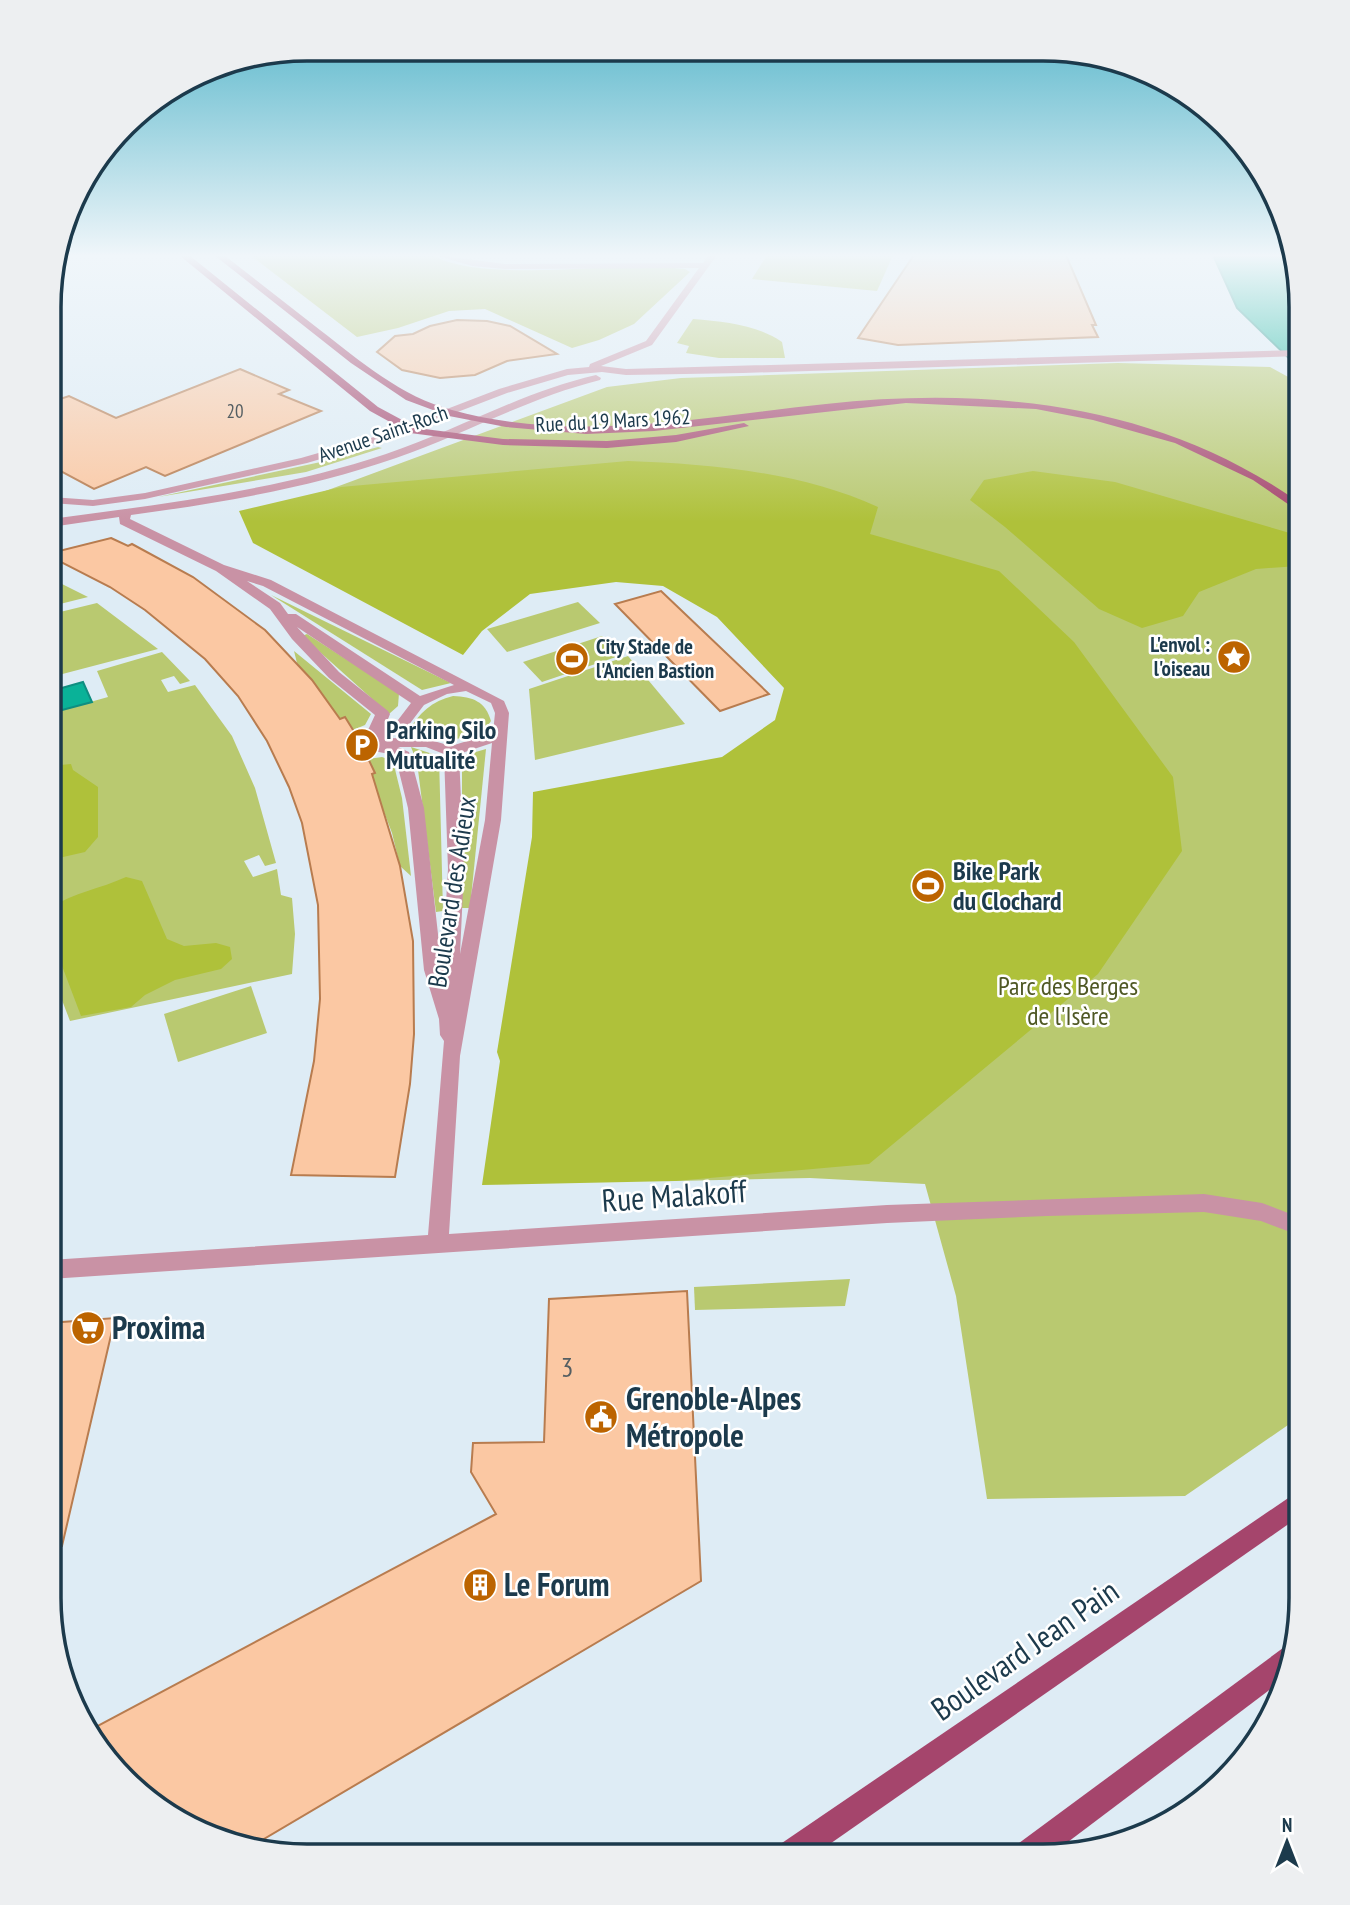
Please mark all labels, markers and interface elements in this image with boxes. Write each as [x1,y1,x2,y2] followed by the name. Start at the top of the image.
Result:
[226,399,244,423] house number: 20
[315,399,451,468] street label: Avenue Saint-Roch
[535,403,691,438] street label: Rue du 19 Mars 1962
[1150,631,1210,682] place label: L'envol : l'oiseau
[596,633,714,684] place label: City Stade de l'Ancien Bastion
[1215,638,1253,676] place icon: L'envol : l'oiseau
[553,640,591,678] sports icon: City Stade de l'Ancien Bastion
[386,713,496,776] place label: Parking Silo Mutualité
[343,726,381,764] parking icon: Parking Silo Mutualité
[420,794,483,990] street label: Boulevard des Adieux
[953,854,1062,917] place label: Bike Park du Clochard
[909,867,947,905] sports icon: Bike Park du Clochard
[998,969,1138,1032] park label: Parc des Berges de l'Isère
[600,1169,749,1221] street label: Rue Malakoff
[112,1306,205,1348] place label: Proxima
[69,1309,107,1347] supermarket icon: Proxima
[561,1348,573,1385] house number: 3
[626,1377,801,1456] place label: Grenoble-Alpes Métropole
[582,1398,620,1436] public building icon: Grenoble-Alpes Métropole
[504,1563,610,1605] place label: Le Forum
[461,1566,499,1604] building icon: Le Forum
[922,1569,1126,1729] street label: Boulevard Jean Pain
[1252,1807,1322,1877] north arrow
[1282,1813,1292,1837] text: N

